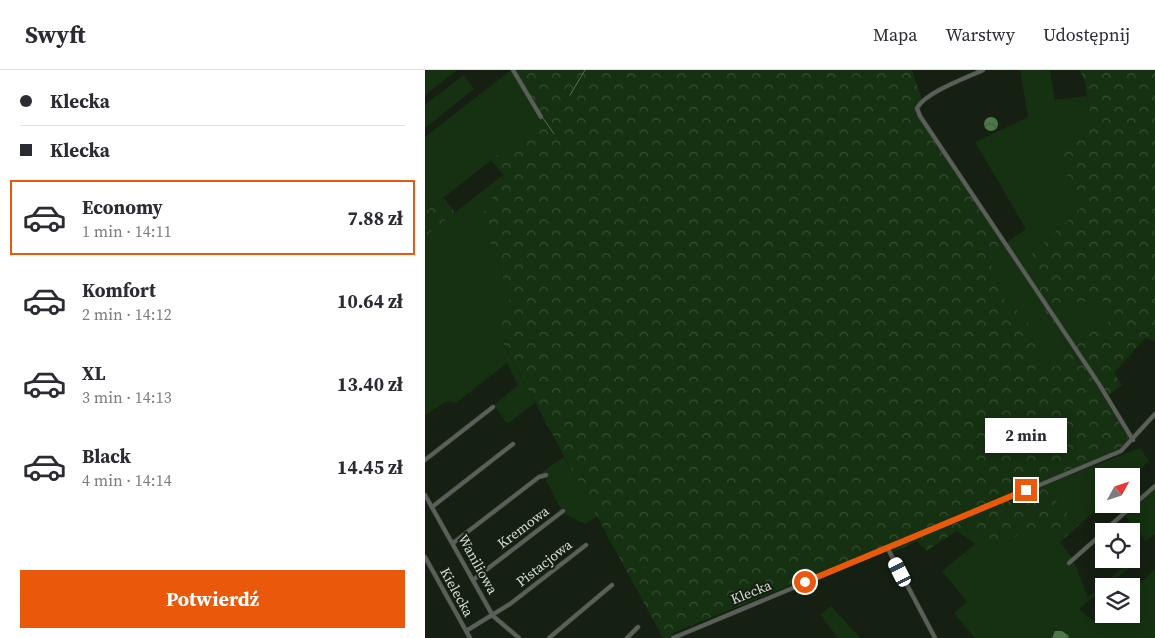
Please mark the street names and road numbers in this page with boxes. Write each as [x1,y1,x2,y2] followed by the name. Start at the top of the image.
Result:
[493,500,554,553] street label: Kremowa
[453,530,503,598] street label: Waniliowa
[512,534,577,591] street label: Pistacjowa
[435,564,479,621] street label: Kielecka
[728,575,775,609] street label: Klecka

